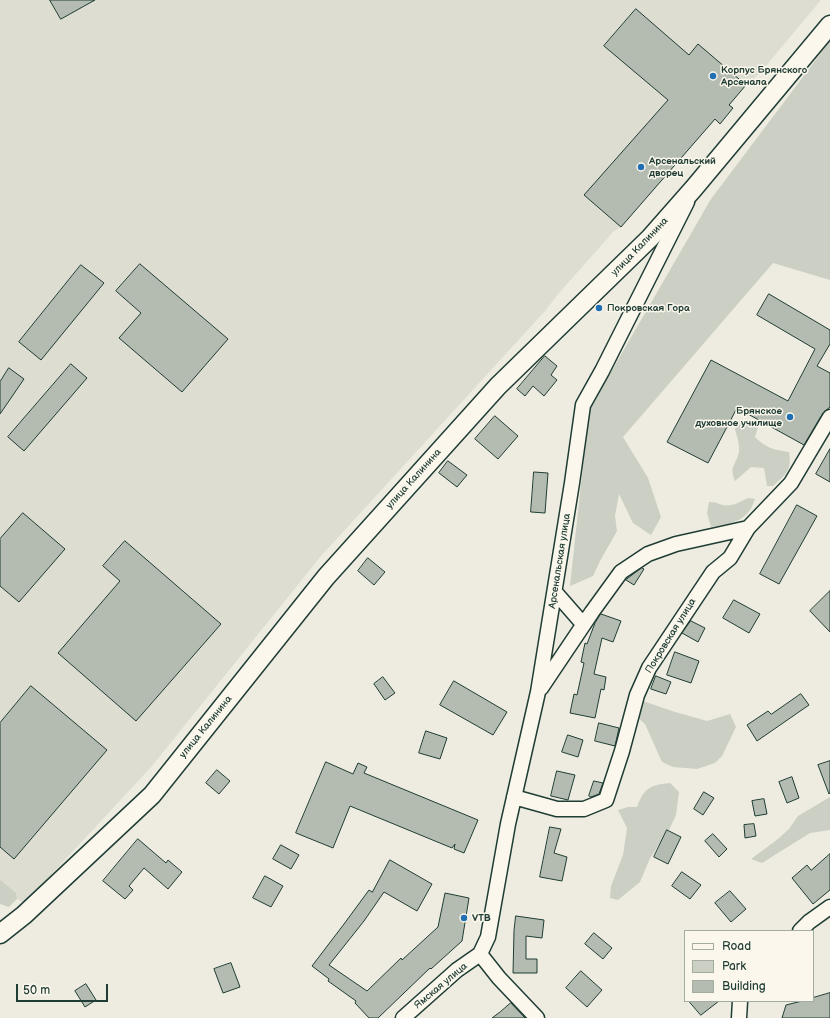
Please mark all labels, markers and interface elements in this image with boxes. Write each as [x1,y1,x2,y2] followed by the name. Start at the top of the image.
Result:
[721,64,807,88] place label: Корпус Брянского Арсенала
[708,71,718,81] marker: Корпус Брянского Арсенала
[649,155,716,178] place label: Арсенальский дворец
[636,162,646,172] marker: Арсенальский дворец
[609,215,671,279] street label: улица Калинина
[607,302,690,314] place label: Покровская Гора
[594,303,604,313] marker: Покровская Гора
[695,405,782,428] place label: Брянское духовное училище
[785,412,795,422] marker: Брянское духовное училище
[384,446,444,512] street label: улица Калинина
[547,513,573,609] street label: Арсенальская улица
[643,596,699,676] street label: Покровская улица
[177,693,235,761] street label: улица Калинина
[472,912,491,924] place label: VTB
[459,913,469,923] marker: VTB
[684,930,814,1002] legend
[722,939,751,954] text: Road
[722,959,746,974] text: Park
[412,960,470,1012] street label: Ямская улица
[18,976,110,1002] scale bar
[722,979,766,994] text: Building
[23,983,50,998] text: 50 m

